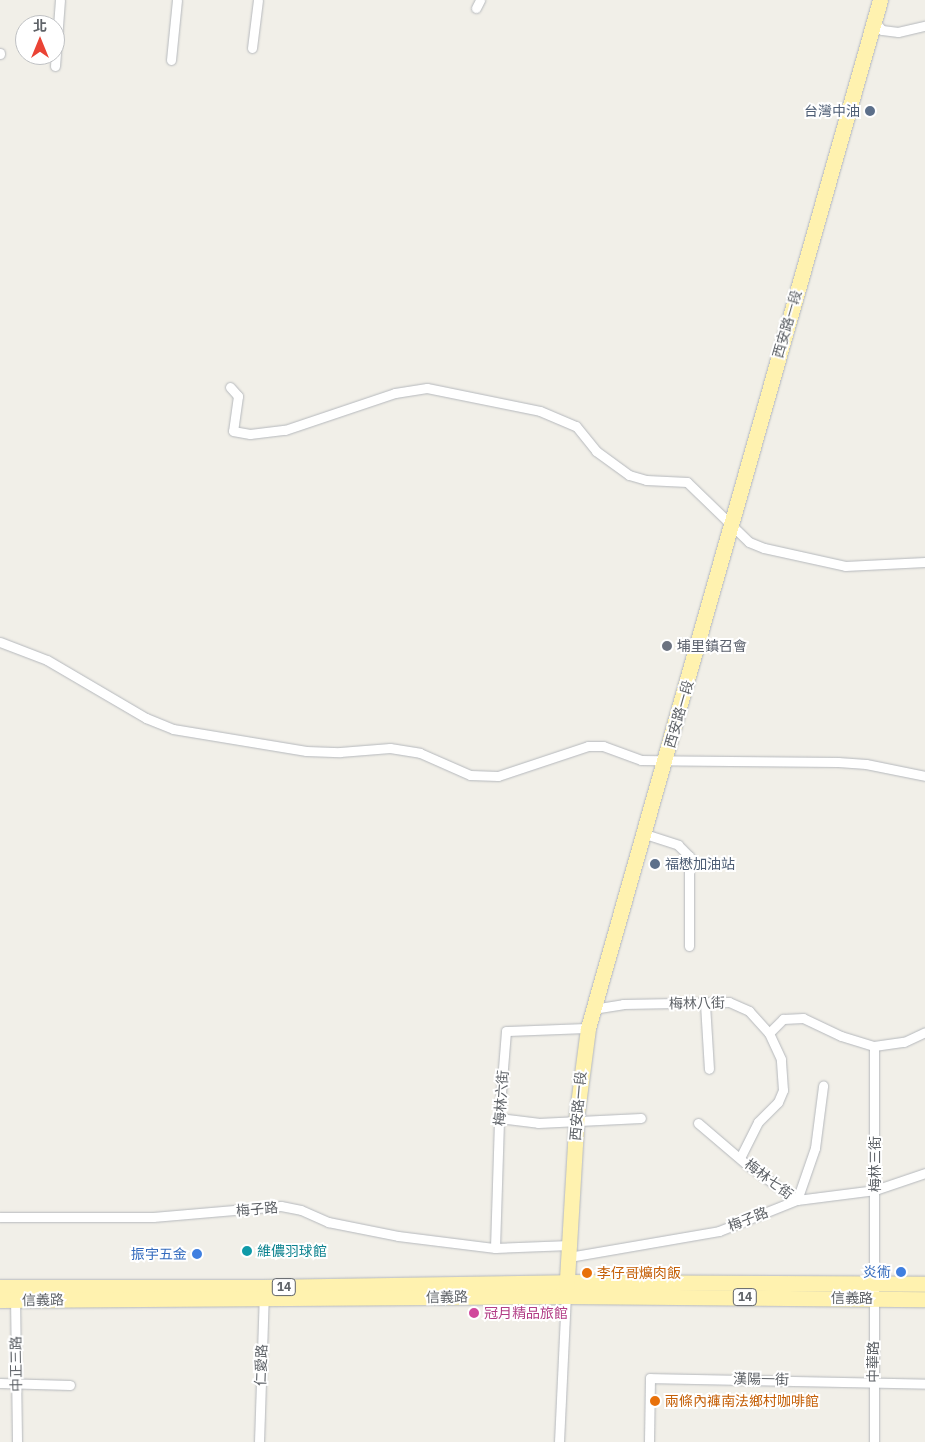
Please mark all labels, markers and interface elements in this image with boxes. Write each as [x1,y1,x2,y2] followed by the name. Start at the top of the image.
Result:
[15,15,65,65] north arrow
[33,17,47,35] text: 北
[804,103,860,119] place label: 台灣中油
[864,105,876,117] marker: 台灣中油
[769,288,805,360] street label: 西安路一段
[677,638,747,654] place label: 埔里鎮召會
[661,640,673,652] marker: 埔里鎮召會
[661,678,697,750] street label: 西安路一段
[665,856,735,872] place label: 福懋加油站
[649,858,661,870] marker: 福懋加油站
[669,994,725,1012] street label: 梅林八街
[491,1069,511,1127] street label: 梅林六街
[567,1070,589,1142] street label: 西安路一段
[867,1136,883,1192] street label: 梅林三街
[742,1155,796,1203] street label: 梅林七街
[235,1199,279,1219] street label: 梅子路
[725,1204,771,1234] street label: 梅子路
[257,1243,327,1259] place label: 維儂羽球館
[241,1245,253,1257] marker: 維儂羽球館
[131,1246,187,1262] place label: 振宇五金
[191,1248,203,1260] marker: 振宇五金
[863,1264,891,1280] place label: 炎術
[597,1265,681,1281] place label: 李仔哥爌肉飯
[895,1266,907,1278] marker: 炎術
[581,1267,593,1279] marker: 李仔哥爌肉飯
[272,1277,296,1296] road number: 14
[426,1288,468,1306] street label: 信義路
[732,1288,758,1306] road number: 14
[831,1290,873,1306] street label: 信義路
[22,1291,64,1309] street label: 信義路
[484,1305,568,1321] place label: 冠月精品旅館
[468,1307,480,1319] marker: 冠月精品旅館
[7,1336,25,1392] street label: 中正三路
[865,1341,881,1383] street label: 中華路
[252,1344,270,1386] street label: 仁愛路
[733,1370,789,1388] street label: 漢陽一街
[665,1393,819,1409] place label: 兩條內褲南法鄉村咖啡館
[649,1395,661,1407] marker: 兩條內褲南法鄉村咖啡館

